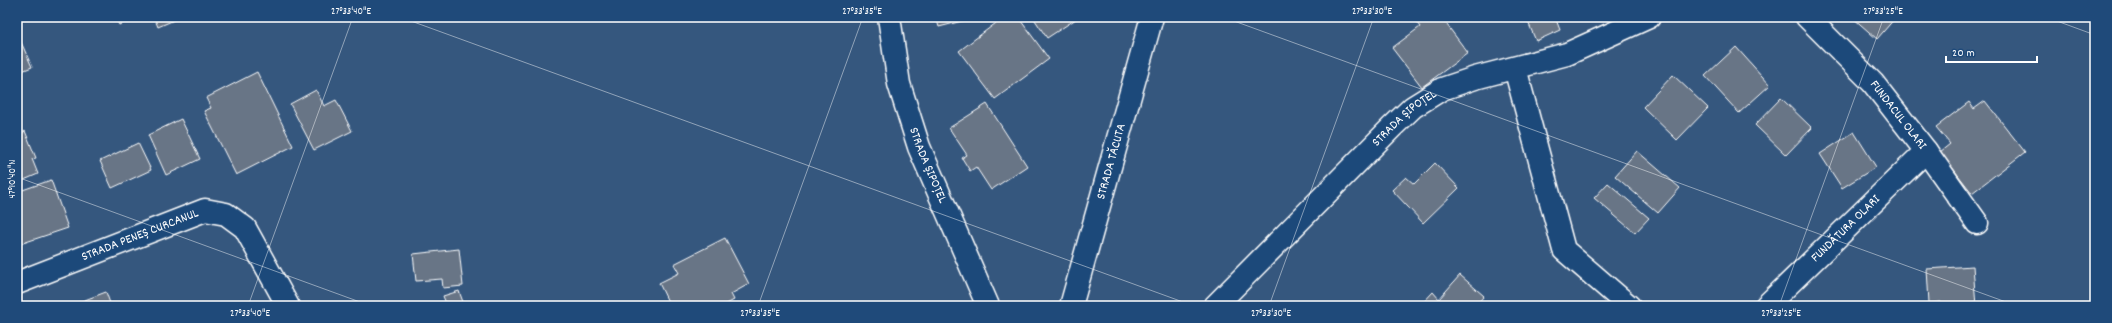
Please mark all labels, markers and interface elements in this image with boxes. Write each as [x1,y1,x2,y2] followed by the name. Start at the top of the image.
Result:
[331,5,371,19] text: 27°33'40"E
[842,5,882,19] text: 27°33'35"E
[1352,5,1393,19] text: 27°33'30"E
[1863,5,1903,19] text: 27°33'25"E
[1946,38,2037,64] scale bar
[1952,45,1975,62] text: 20 m
[1865,76,1931,154] street label: FUNDACUL OLARI
[1368,85,1441,151] street label: STRADA ȘIPOȚEL
[1092,121,1131,202] street label: STRADA TĂCUTA
[904,125,952,207] street label: STRADA ȘIPOȚEL
[6,159,20,198] text: 47°10'40"N
[1807,191,1885,267] street label: FUNDĂTURA OLARI
[79,204,202,267] street label: STRADA PENEȘ CURCANUL
[230,307,270,321] text: 27°33'40"E
[740,307,780,321] text: 27°33'35"E
[1251,307,1292,321] text: 27°33'30"E
[1761,307,1801,321] text: 27°33'25"E

